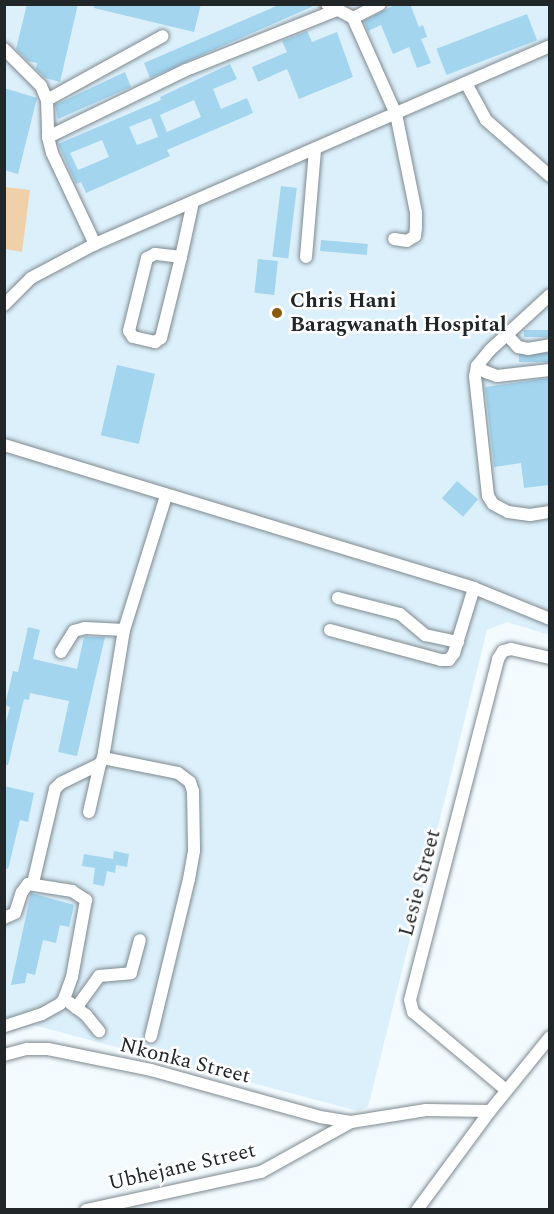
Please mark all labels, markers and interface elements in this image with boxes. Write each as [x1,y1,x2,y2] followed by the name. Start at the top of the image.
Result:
[290,288,507,338] place label: Chris Hani Baragwanath Hospital
[268,304,286,322] marker: Chris Hani Baragwanath Hospital
[394,827,446,939] street label: Lesie Street
[117,1033,253,1089] street label: Nkonka Street
[106,1138,258,1196] street label: Ubhejane Street

